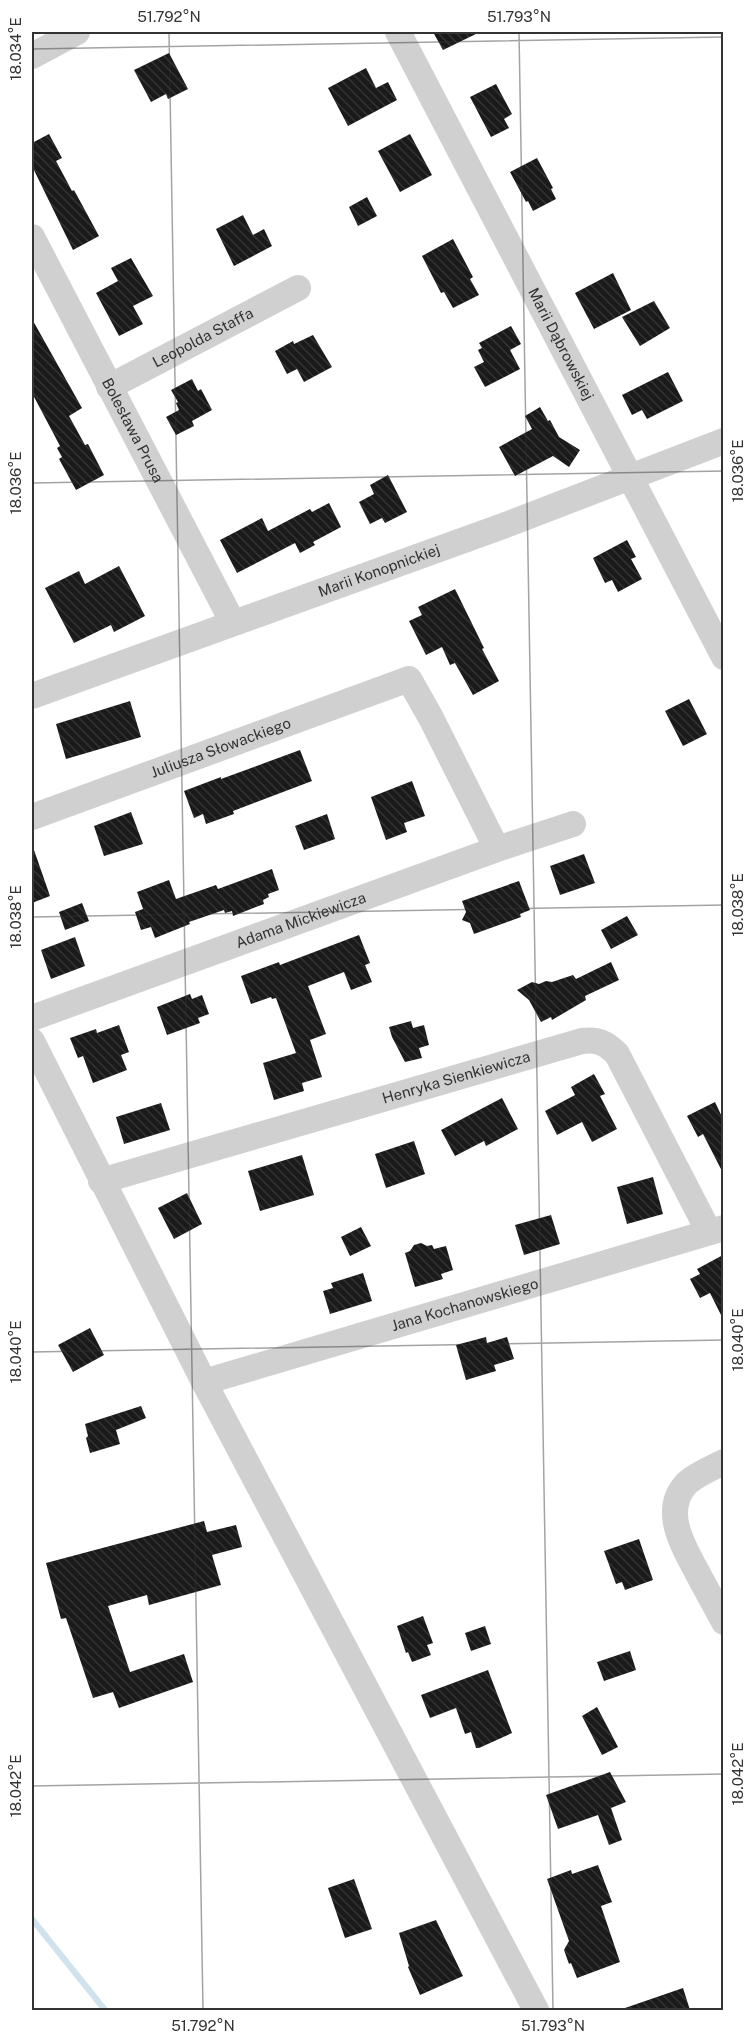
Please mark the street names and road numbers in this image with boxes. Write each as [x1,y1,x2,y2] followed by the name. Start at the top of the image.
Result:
[525,285,597,403] street label: Marii Dąbrowskiej
[149,304,256,371] street label: Leopolda Staffa
[99,375,167,485] street label: Bolesława Prusa
[316,541,442,600] street label: Marii Konopnickiej
[148,714,293,781] street label: Juliusza Słowackiego
[233,888,368,951] street label: Adama Mickiewicza
[380,1048,532,1107] street label: Henryka Sienkiewicza
[389,1274,540,1334] street label: Jana Kochanowskiego

